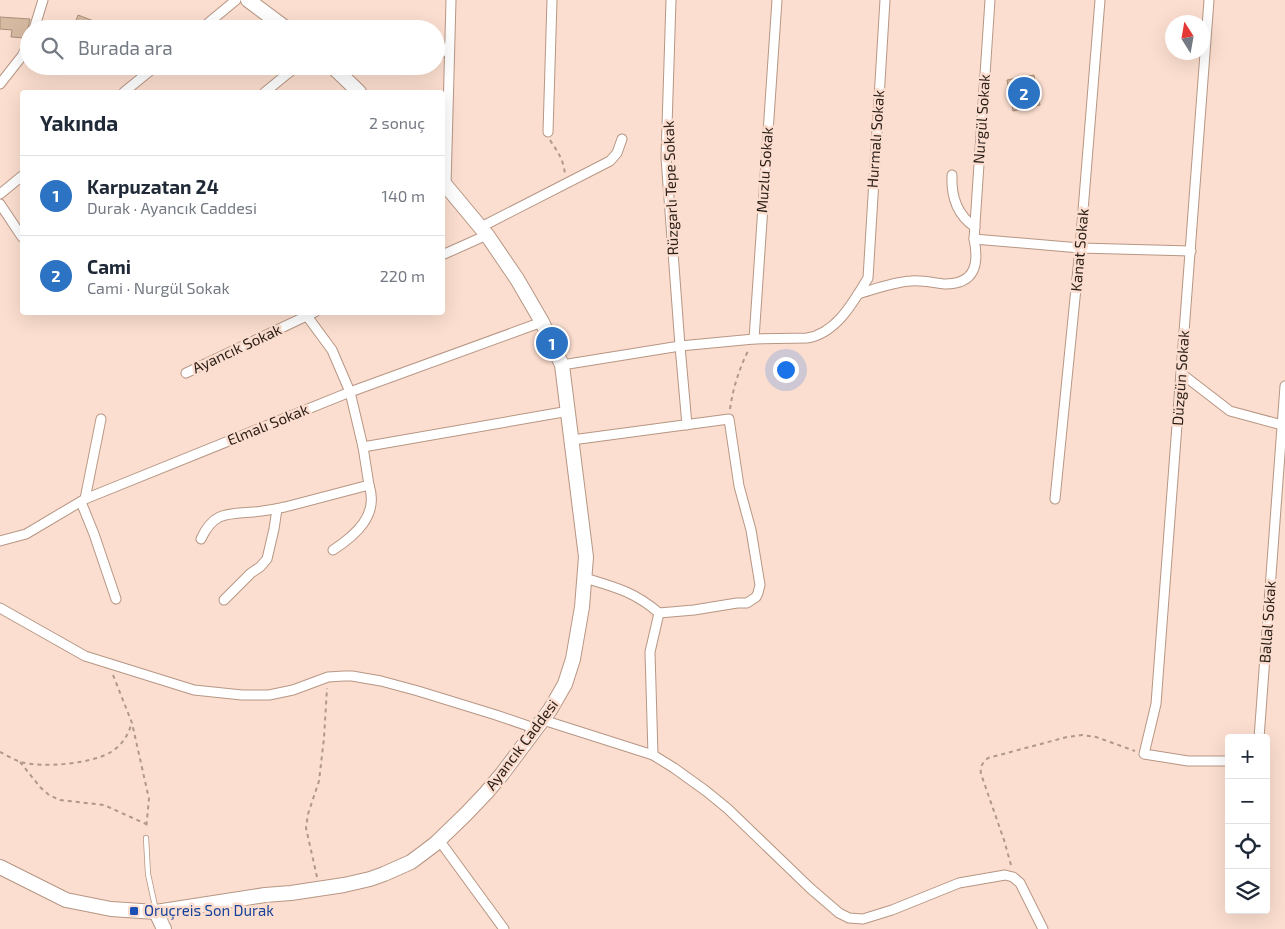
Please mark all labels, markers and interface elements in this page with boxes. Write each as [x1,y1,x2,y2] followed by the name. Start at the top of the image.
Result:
[1165,15,1210,60] north arrow
[20,20,445,75] search box
[38,34,66,62] icon: search
[78,36,173,59] text: Burada ara
[969,73,993,164] street label: Nurgül Sokak
[1008,74,1040,112] pin: 2
[863,89,887,188] street label: Hurmalı Sokak
[40,110,118,135] text: Yakında
[369,113,425,132] text: 2 sonuç
[659,120,681,256] street label: Rüzgarlı Tepe Sokak
[752,126,776,214] street label: Muzlu Sokak
[87,175,219,198] text: Karpuzatan 24
[53,186,59,205] text: 1
[382,186,425,205] text: 140 m
[87,198,257,217] text: Durak · Ayancık Caddesi
[1066,207,1092,292] street label: Kanat Sokak
[87,255,131,278] text: Cami
[51,266,61,285] text: 2
[380,266,425,285] text: 220 m
[87,278,230,297] text: Cami · Nurgül Sokak
[189,319,284,377] street label: Ayancık Sokak
[536,324,568,362] pin: 1
[1168,329,1192,426] street label: Düzgün Sokak
[773,357,799,383] your location
[224,399,311,449] street label: Elmalı Sokak
[1255,580,1279,664] street label: Ballal Sokak
[481,695,561,793] street label: Ayancık Caddesi
[1225,734,1270,914] map controls
[1225,734,1270,779] button: +
[1225,779,1270,824] button: −
[1225,824,1270,869] button: locate
[1225,869,1270,914] button: layers
[144,901,274,920] place label: Oruçreis Son Durak
[128,905,140,917] marker: Oruçreis Son Durak

